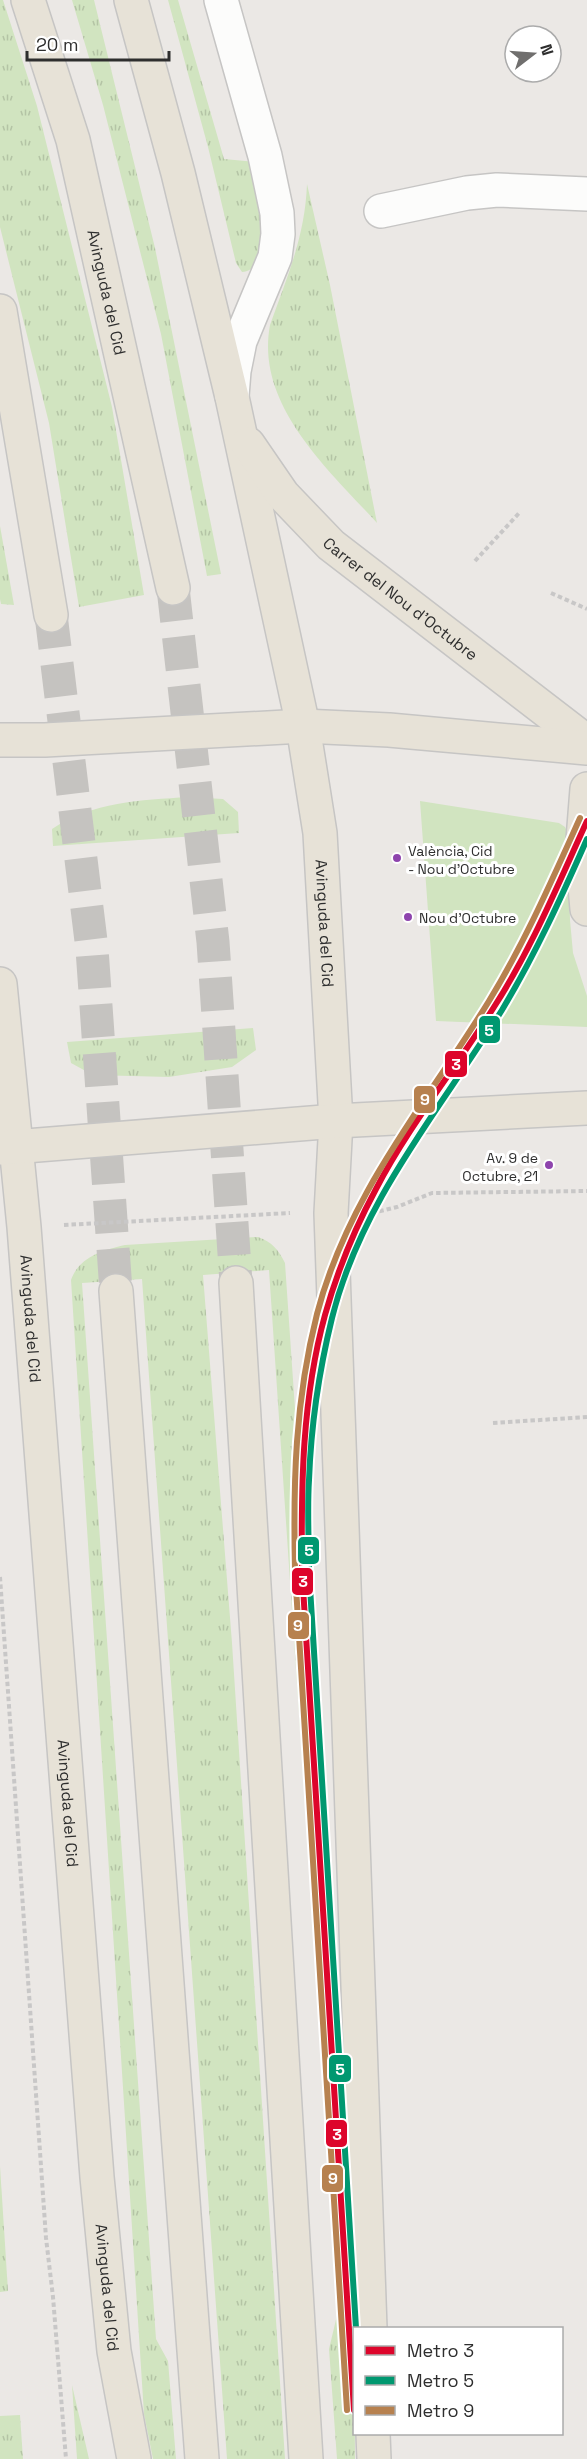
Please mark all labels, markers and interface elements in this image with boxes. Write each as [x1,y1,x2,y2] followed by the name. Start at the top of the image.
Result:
[27,24,170,62] scale bar
[503,24,563,84] north arrow
[36,33,79,56] text: 20 m
[535,42,558,58] text: N
[82,227,131,357] street label: Avinguda del Cid
[318,533,482,665] street label: Carrer del Nou d'Octubre
[408,842,515,878] place label: València, Cid - Nou d'Octubre
[391,852,403,864] marker: València, Cid - Nou d'Octubre
[310,859,339,988] street label: Avinguda del Cid
[419,909,516,927] place label: Nou d'Octubre
[402,911,414,923] marker: Nou d'Octubre
[478,1015,501,1044] line badge: 5
[484,1020,494,1041] text: 5
[444,1050,468,1078] line badge: 3
[451,1054,461,1075] text: 3
[413,1085,436,1114] line badge: 9
[420,1089,430,1110] text: 9
[462,1149,538,1185] place label: Av. 9 de Octubre, 21
[543,1159,555,1171] marker: Av. 9 de Octubre, 21
[15,1254,46,1383] street label: Avinguda del Cid
[297,1536,320,1565] line badge: 5
[304,1540,314,1561] text: 5
[291,1567,314,1596] line badge: 3
[298,1571,308,1592] text: 3
[287,1611,310,1640] line badge: 9
[293,1615,303,1636] text: 9
[52,1738,83,1868] street label: Avinguda del Cid
[328,2054,352,2083] line badge: 5
[335,2059,345,2080] text: 5
[325,2119,348,2148] line badge: 3
[332,2124,342,2145] text: 3
[321,2164,344,2193] line badge: 9
[328,2168,338,2189] text: 9
[91,2223,124,2352] street label: Avinguda del Cid
[353,2327,563,2435] legend
[407,2339,474,2362] text: Metro 3
[407,2369,474,2392] text: Metro 5
[407,2399,474,2422] text: Metro 9

